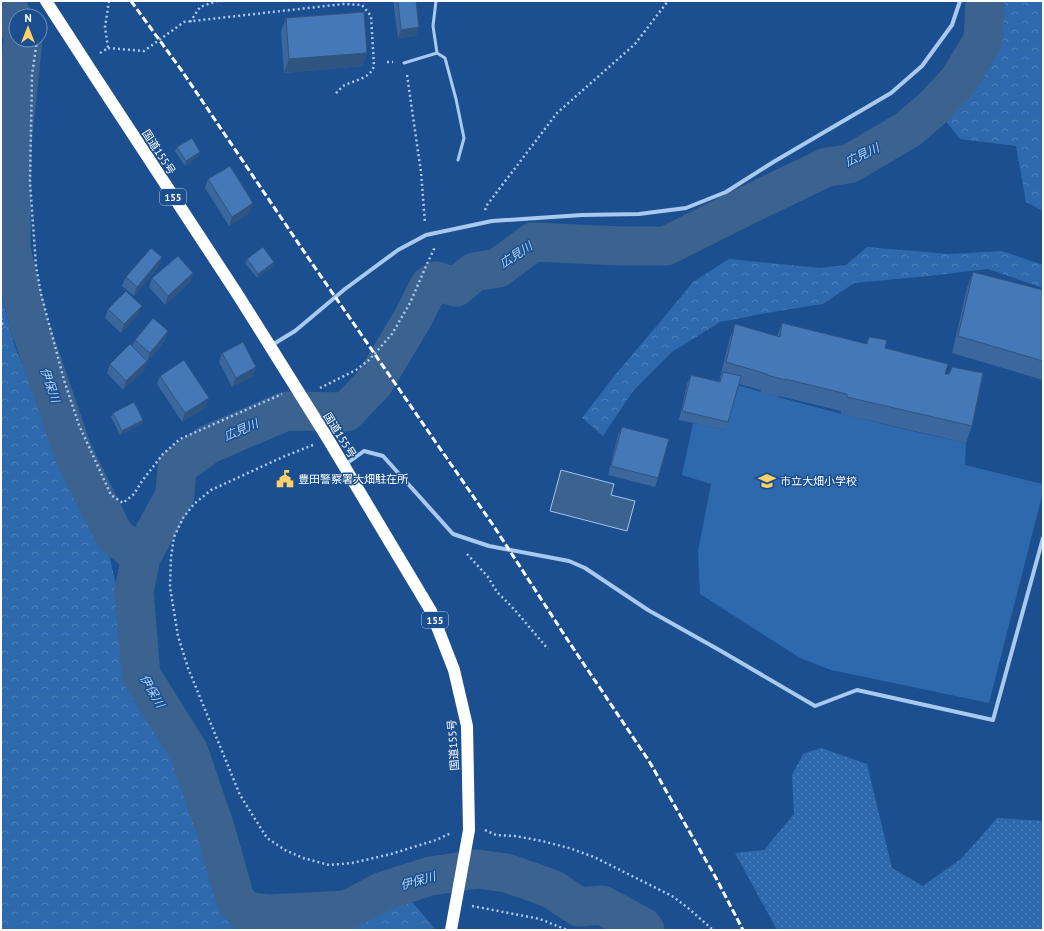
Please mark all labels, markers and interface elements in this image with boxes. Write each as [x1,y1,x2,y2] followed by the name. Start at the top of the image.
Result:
[8,8,48,48] north arrow
[24,11,32,25] text: N
[139,127,179,177] street label: 国道155号
[842,139,883,169] water label: 広見川
[160,189,186,205] road number: 155
[497,237,537,271] water label: 広見川
[38,365,64,406] water label: 伊保川
[321,410,359,460] street label: 国道155号
[221,415,262,443] water label: 広見川
[275,469,295,489] public building icon: 豊田警察署大畑駐在所
[757,471,777,491] school or university icon: 市立大畑小学校
[298,472,409,486] place label: 豊田警察署大畑駐在所
[780,474,857,488] place label: 市立大畑小学校
[422,612,448,628] road number: 155
[137,671,169,712] water label: 伊保川
[444,719,462,771] street label: 国道155号
[398,868,439,893] water label: 伊保川

